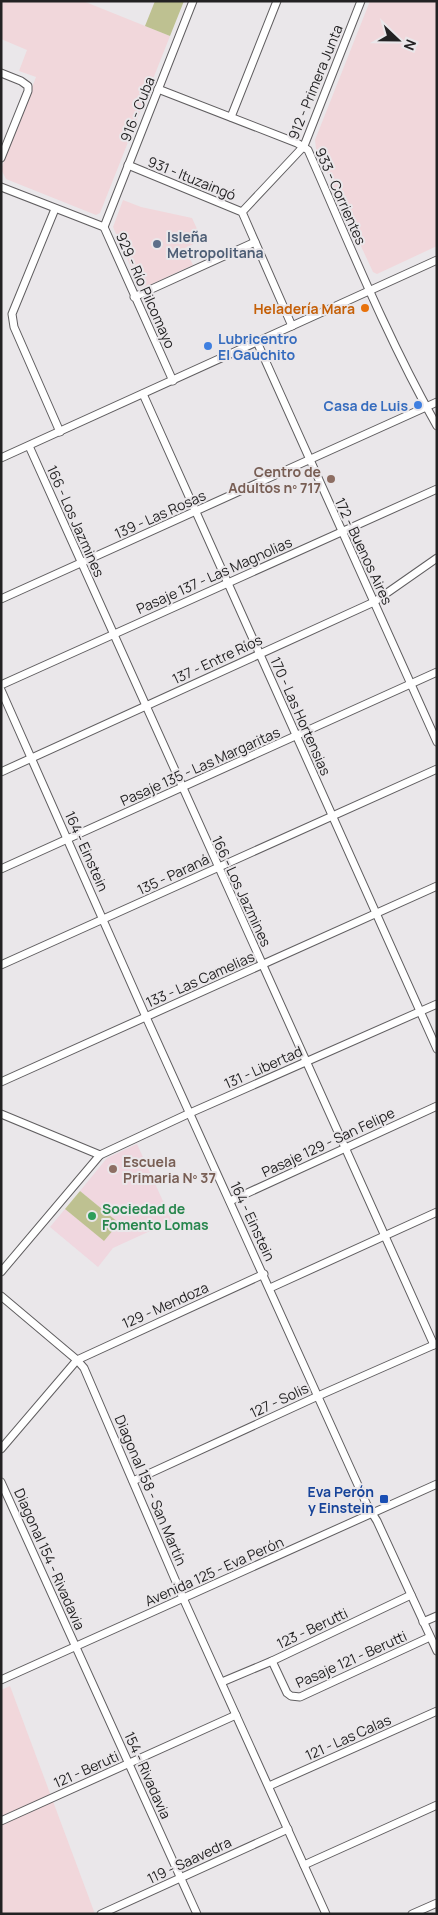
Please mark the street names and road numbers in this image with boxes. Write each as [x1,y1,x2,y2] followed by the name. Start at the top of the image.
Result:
[283,22,347,142] street label: 912 - Primera Junta
[115,74,159,144] street label: 916 - Cuba
[311,144,371,248] street label: 933 - Corrientes
[145,152,239,204] street label: 931 - Ituzaingó
[112,229,180,351] street label: 929 - Río Pilcomayo
[43,462,109,580] street label: 166 - Los Jazmines
[111,485,209,543] street label: 139 - Las Rosas
[331,494,397,608] street label: 172 - Buenos Aires
[133,532,295,618] street label: Pasaje 137 - Las Magnolias
[169,630,265,688] street label: 137 - Entre Ríos
[266,654,336,778] street label: 170 - Las Hortensias
[117,722,283,810] street label: Pasaje 135 - Las Margaritas
[61,808,113,894] street label: 164 - Einstein
[208,832,276,950] street label: 166 - Los Jazmines
[134,849,212,899] street label: 135 - Paraná
[143,947,257,1011] street label: 133 - Las Camelias
[221,1041,305,1093] street label: 131 - Libertad
[258,1103,398,1181] street label: Pasaje 129 - San Felipe
[226,1178,280,1264] street label: 164 - Einstein
[119,1277,211,1333] street label: 129 - Mendoza
[247,1378,311,1422] street label: 127 - Solis
[111,1412,191,1568] street label: Diagonal 158 - San Martín
[10,1485,90,1633] street label: Diagonal 154 - Rivadavia
[142,1532,286,1610] street label: Avenida 125 - Eva Perón
[273,1603,351,1653] street label: 123 - Berutti
[292,1626,410,1692] street label: Pasaje 121 - Berutti
[302,1710,394,1764] street label: 121 - Las Calas
[120,1728,176,1822] street label: 154 - Rivadavia
[50,1746,122,1792] street label: 121 - Beruti
[144,1832,234,1888] street label: 119 - Saavedra

